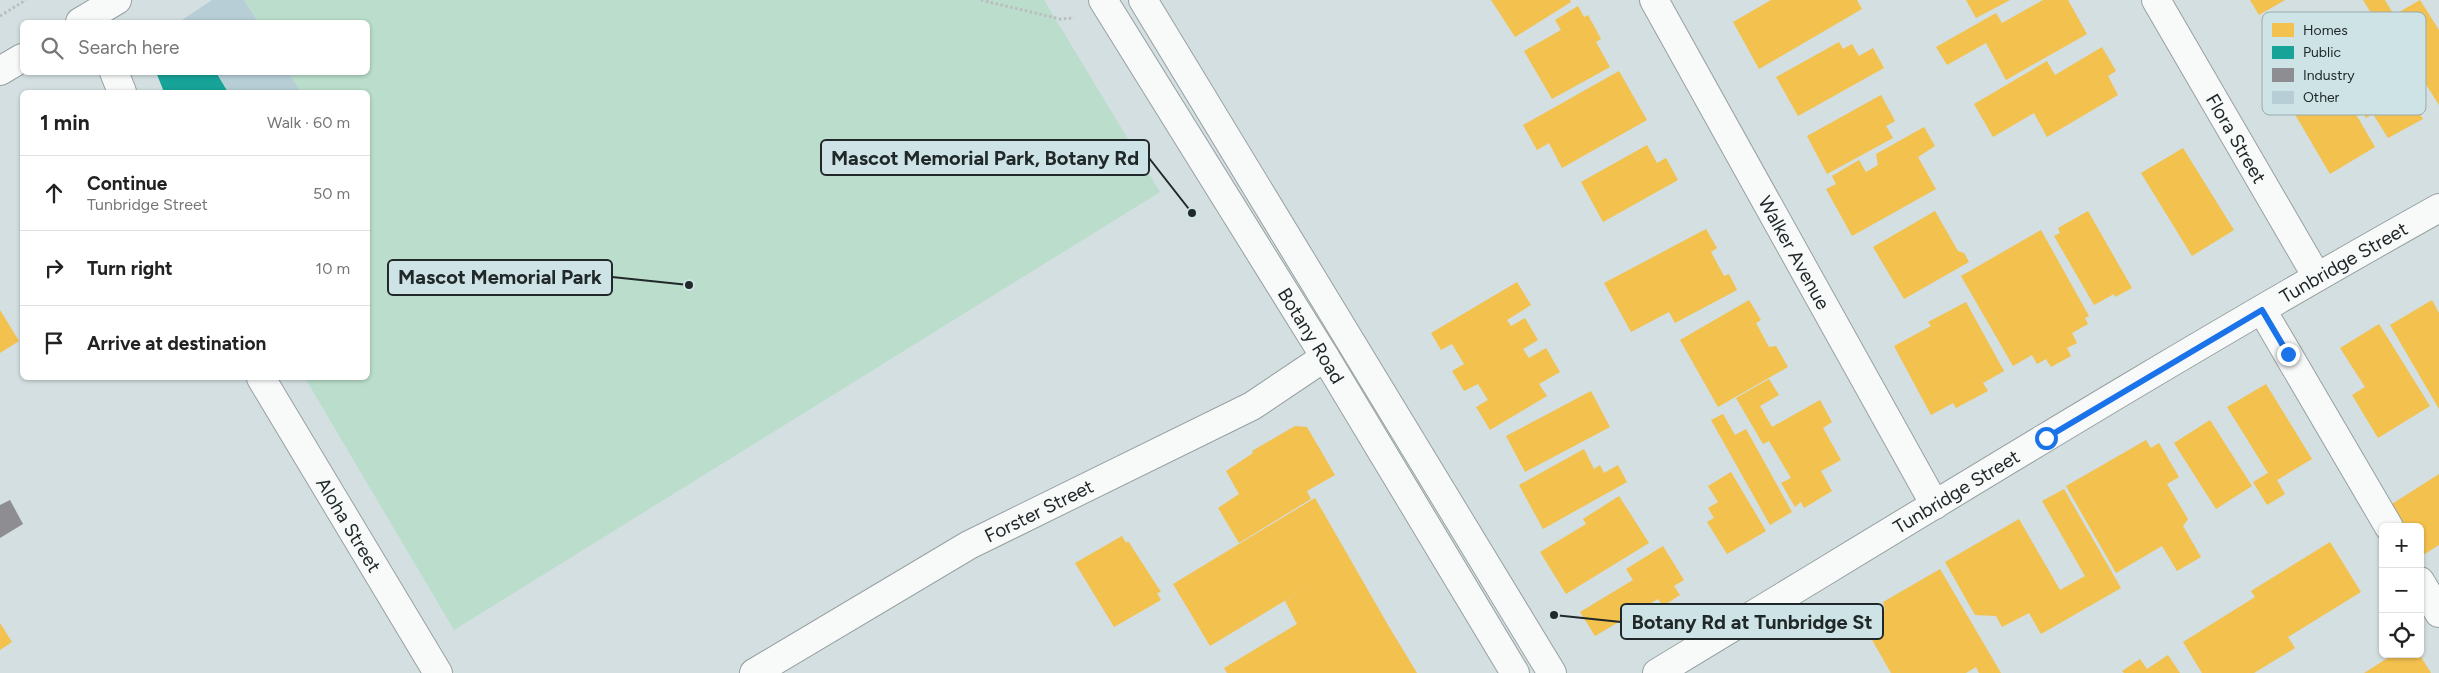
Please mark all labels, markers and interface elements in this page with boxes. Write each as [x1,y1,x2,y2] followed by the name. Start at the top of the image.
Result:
[2262,12,2426,115] legend
[20,20,370,75] search box
[2303,22,2348,39] text: Homes
[38,34,66,62] icon: search
[78,36,180,59] text: Search here
[2303,44,2341,61] text: Public
[2303,67,2355,84] text: Industry
[2303,89,2340,106] text: Other
[2201,90,2271,187] street label: Flora Street
[40,110,90,135] text: 1 min
[267,113,350,132] text: Walk · 60 m
[821,140,1149,175] callout: Mascot Memorial Park, Botany Rd
[831,146,1139,170] text: Mascot Memorial Park, Botany Rd
[87,172,167,195] text: Continue
[40,179,68,207] icon: ahead
[313,184,350,203] text: 50 m
[1753,192,1835,314] street label: Walker Avenue
[87,195,208,214] text: Tunbridge Street
[2276,217,2412,308] street label: Tunbridge Street
[40,254,68,282] icon: right
[87,257,173,280] text: Turn right
[316,259,350,278] text: 10 m
[388,260,612,295] callout: Mascot Memorial Park
[398,265,602,289] text: Mascot Memorial Park
[1273,284,1349,388] street label: Botany Road
[40,329,68,357] icon: arrive
[87,332,266,355] text: Arrive at destination
[2277,343,2300,366] route end
[2035,427,2058,450] route start
[1889,445,2024,539] street label: Tunbridge Street
[311,473,386,576] street label: Aloha Street
[981,475,1097,548] street label: Forster Street
[2379,523,2424,658] map controls
[2379,523,2424,568] button: +
[2379,568,2424,613] button: −
[1621,604,1883,639] callout: Botany Rd at Tunbridge St
[1631,610,1873,634] text: Botany Rd at Tunbridge St
[2379,613,2424,658] button: locate

